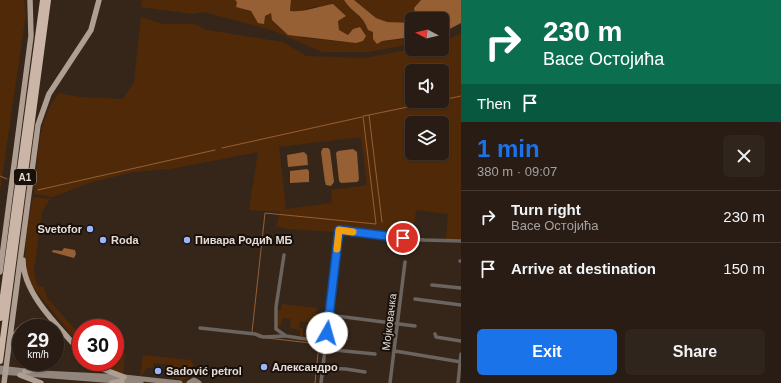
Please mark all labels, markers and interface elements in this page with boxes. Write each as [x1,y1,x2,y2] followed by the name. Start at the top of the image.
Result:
[405,12,449,56] north arrow
[405,12,449,160] map controls
[477,16,529,68] icon: right
[543,16,622,47] text: 230 m
[543,49,664,69] text: Васе Остојића
[405,64,449,108] button: sound
[519,92,541,114] icon: arrive
[477,95,511,112] text: Then
[405,116,449,160] button: layers
[477,135,540,162] text: 1 min
[723,135,765,177] button: close
[477,164,557,179] text: 380 m · 09:07
[14,169,36,185] road number: A1
[511,201,581,218] text: Turn right
[477,206,499,228] icon: right
[723,208,765,225] text: 230 m
[511,218,599,233] text: Васе Остојића
[386,221,420,255] pin
[37,223,83,235] place label: Svetofor
[85,224,95,234] marker: Svetofor
[392,227,414,249] icon: arrive
[111,234,139,246] place label: Roda
[195,234,293,246] place label: Пивара Родић МБ
[98,235,108,245] marker: Roda
[182,235,192,245] marker: Пивара Родић МБ
[477,258,499,280] icon: arrive
[511,260,656,277] text: Arrive at destination
[723,260,765,277] text: 150 m
[380,292,399,351] street label: Мојковачка
[306,312,348,354] position arrow
[72,319,124,371] speed limit sign: 30
[27,329,49,351] text: 29
[477,329,617,375] button: Exit
[625,329,765,375] button: Share
[27,349,49,360] text: km/h
[272,361,338,373] place label: Александро
[259,362,269,372] marker: Александро
[166,365,242,377] place label: Sadović petrol
[153,366,163,376] marker: Sadović petrol

